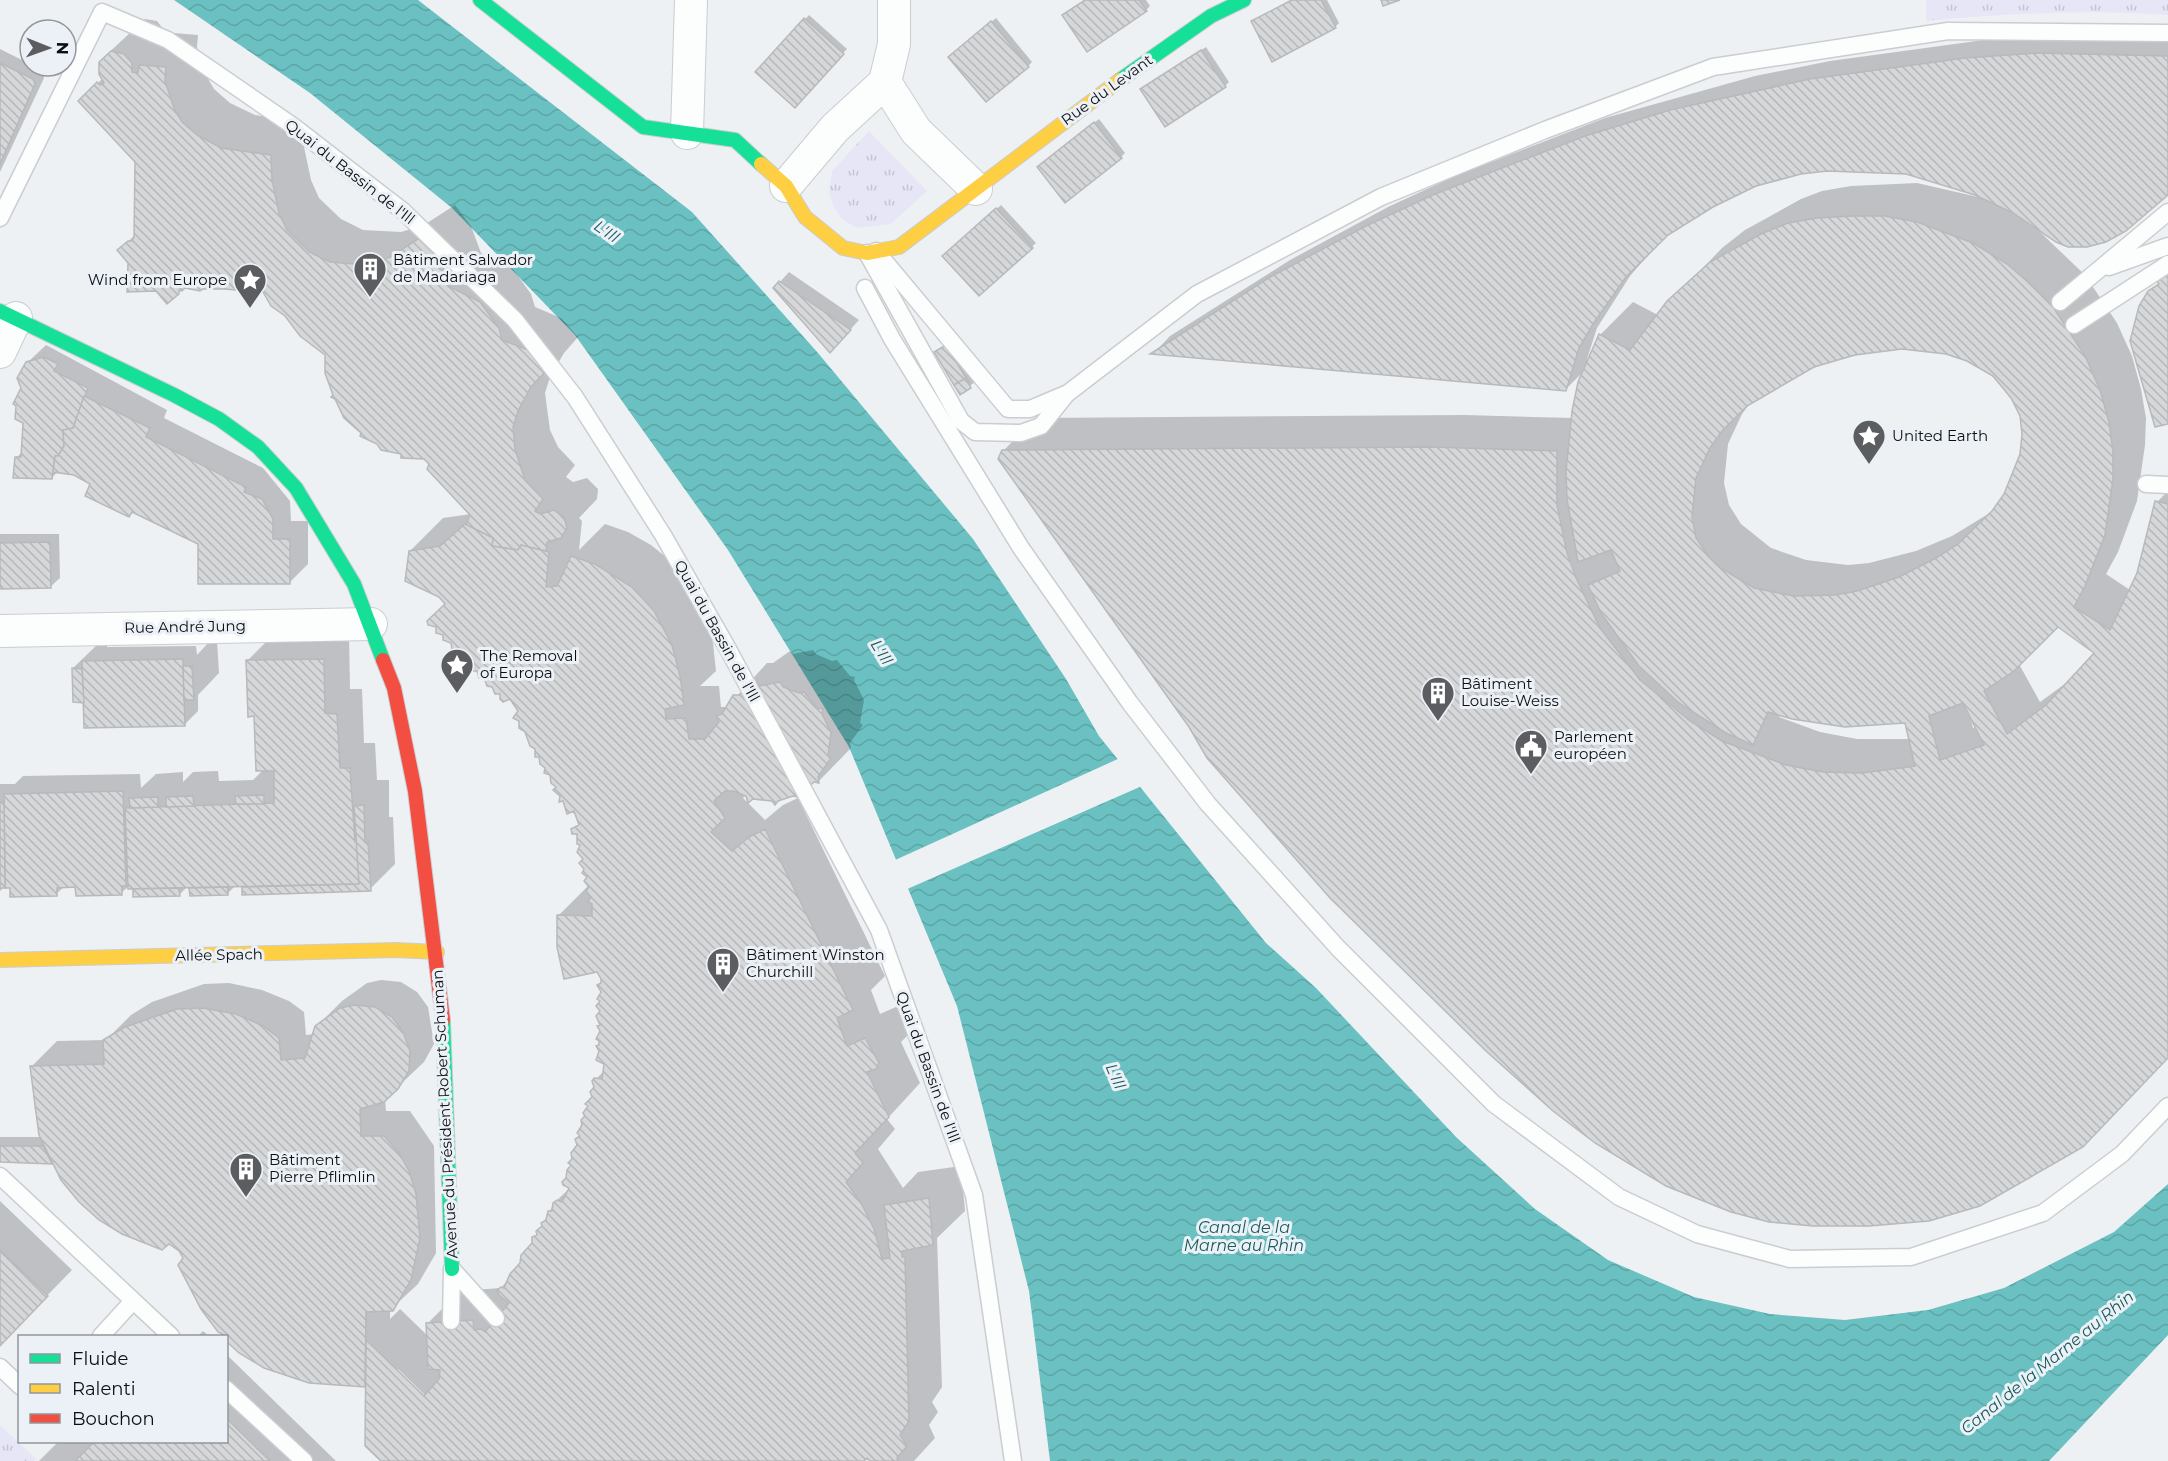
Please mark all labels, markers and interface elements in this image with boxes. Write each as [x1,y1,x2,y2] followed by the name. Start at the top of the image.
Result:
[18,18,78,78] north arrow
[53,42,72,55] text: N
[1057,50,1156,129] street label: Rue du Levant
[282,115,419,228] street label: Quai du Bassin de l'Ill
[591,216,623,247] water label: L'Ill
[393,250,533,286] place label: Bâtiment Salvador de Madariaga
[352,251,388,298] building icon: Bâtiment Salvador de Madariaga
[232,262,268,309] place icon: Wind from Europe
[88,270,227,289] place label: Wind from Europe
[1851,418,1887,465] place icon: United Earth
[1892,426,1988,445] place label: United Earth
[670,556,764,705] street label: Quai du Bassin de l'Ill
[124,616,246,637] street label: Rue André Jung
[867,636,897,669] water label: L'Ill
[480,646,577,682] place label: The Removal of Europa
[439,647,475,694] place icon: The Removal of Europa
[1461,674,1559,710] place label: Bâtiment Louise-Weiss
[1420,675,1456,722] building icon: Bâtiment Louise-Weiss
[1554,727,1634,763] place label: Parlement européen
[1513,728,1549,775] public building icon: Parlement européen
[175,944,263,965] street label: Allée Spach
[746,945,885,981] place label: Bâtiment Winston Churchill
[705,946,741,993] building icon: Bâtiment Winston Churchill
[427,969,462,1259] street label: Avenue du Président Robert Schuman
[892,989,965,1145] street label: Quai du Bassin de l'Ill
[1102,1060,1130,1093] water label: L'Ill
[269,1150,376,1186] place label: Bâtiment Pierre Pflimlin
[228,1151,264,1198] building icon: Bâtiment Pierre Pflimlin
[1184,1218,1304,1255] water label: Canal de la Marne au Rhin
[1957,1287,2137,1438] water label: Canal de la Marne au Rhin
[18,1335,228,1443] legend
[72,1348,128,1370] text: Fluide
[72,1378,136,1400] text: Ralenti
[72,1408,155,1430] text: Bouchon

